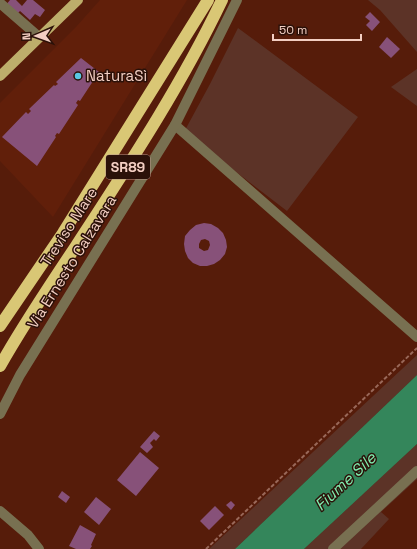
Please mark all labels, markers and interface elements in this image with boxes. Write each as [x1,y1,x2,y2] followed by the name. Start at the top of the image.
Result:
[16,16,56,56] north arrow
[273,16,361,42] scale bar
[279,22,307,38] text: 50 m
[19,32,33,40] text: N
[86,66,147,85] place label: NaturaSì
[73,71,83,81] marker: NaturaSì
[106,155,150,179] road number: SR89
[36,184,101,270] street label: Treviso Mare
[23,191,121,332] street label: Via Ernesto Calzavara
[310,447,381,515] water label: Fiume Sile

